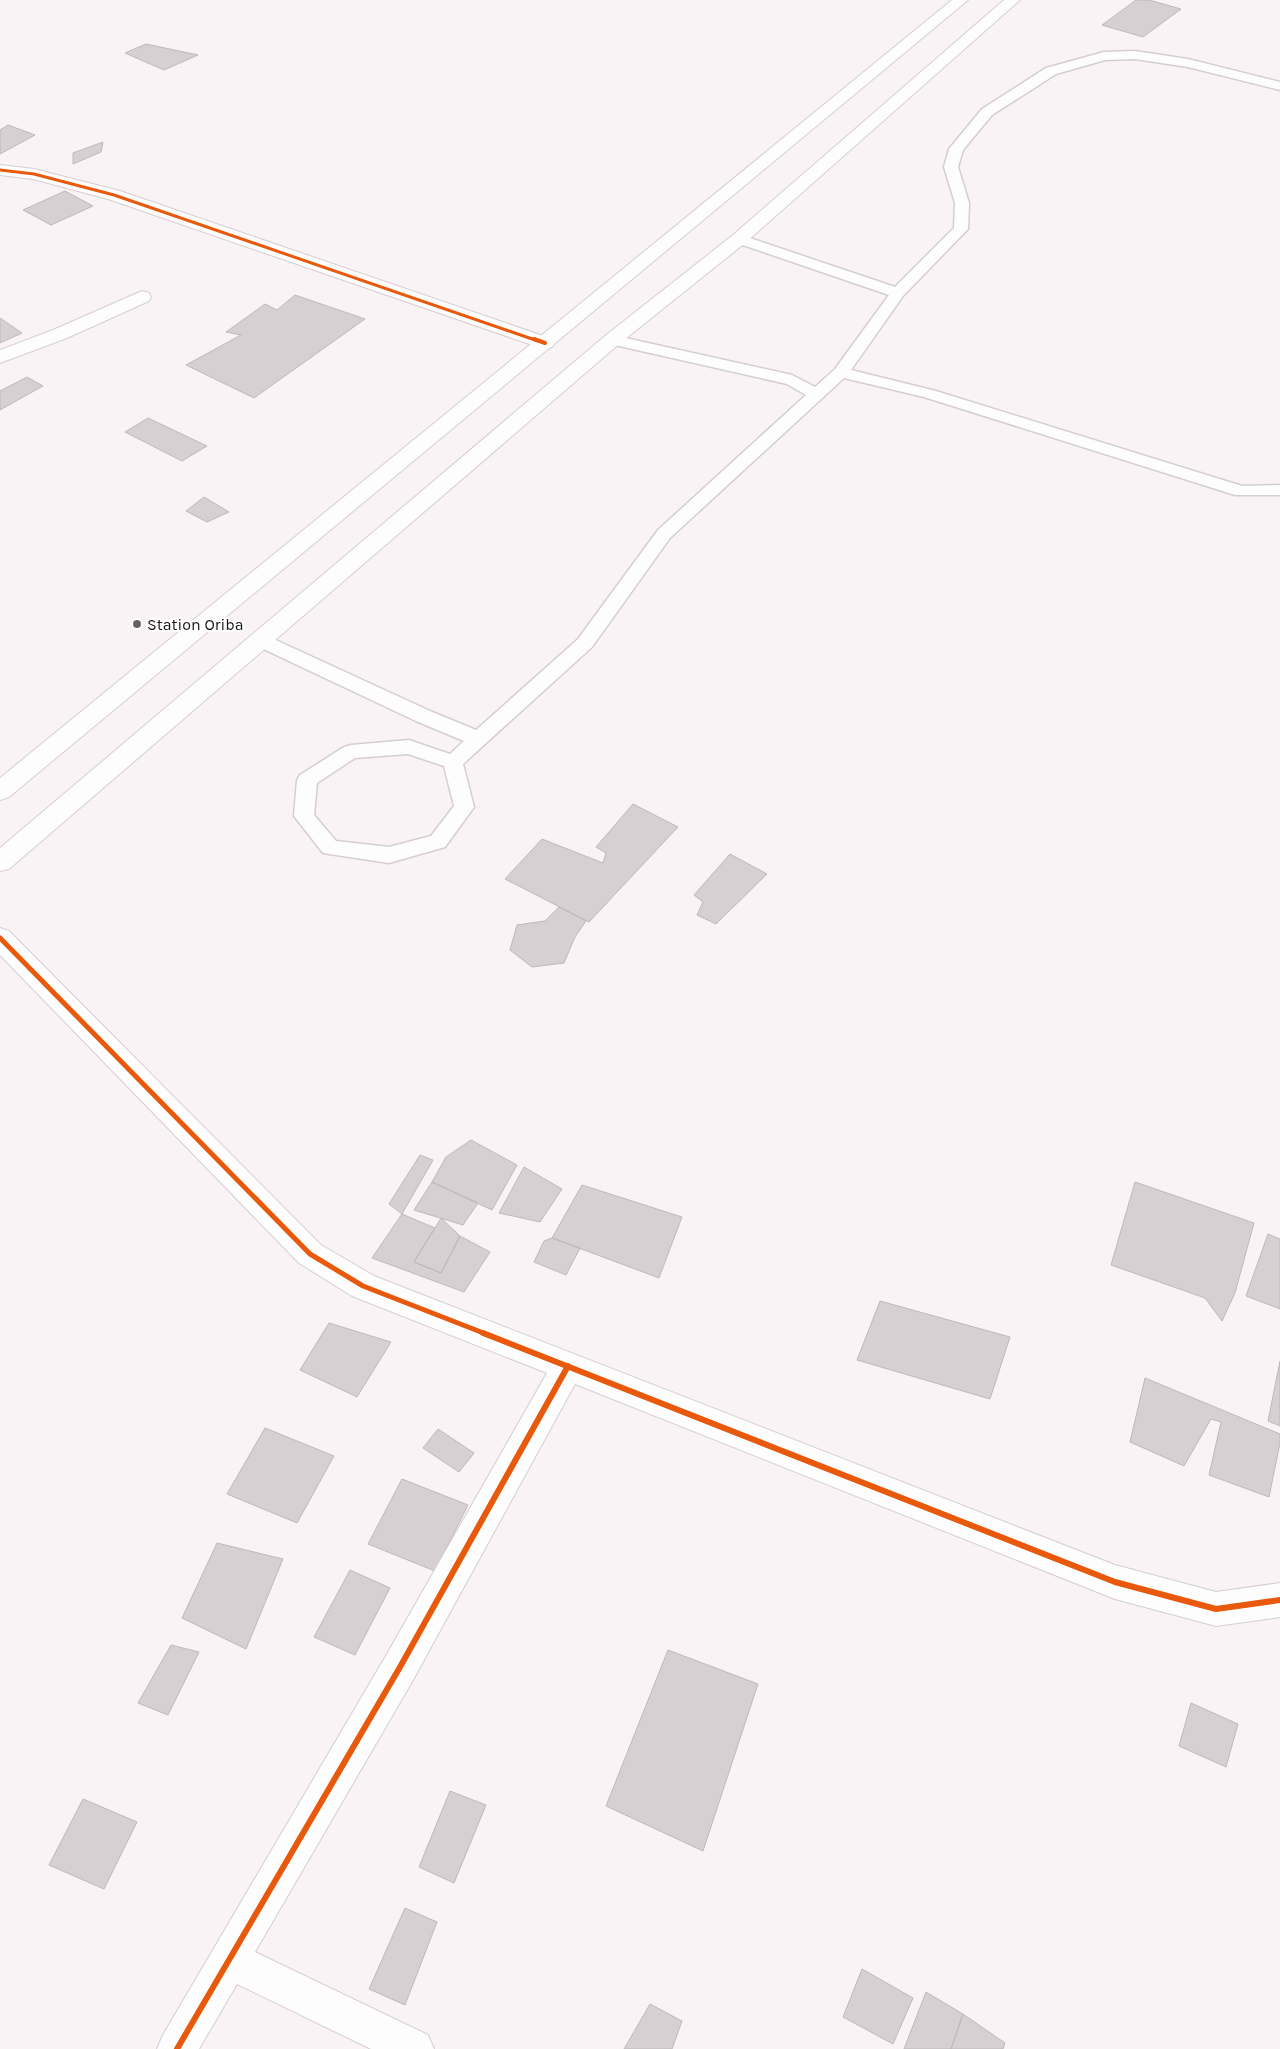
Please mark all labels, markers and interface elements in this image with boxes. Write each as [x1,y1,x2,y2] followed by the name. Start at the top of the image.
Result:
[147,615,244,634] place label: Station Oriba
[131,618,143,630] marker: Station Oriba

